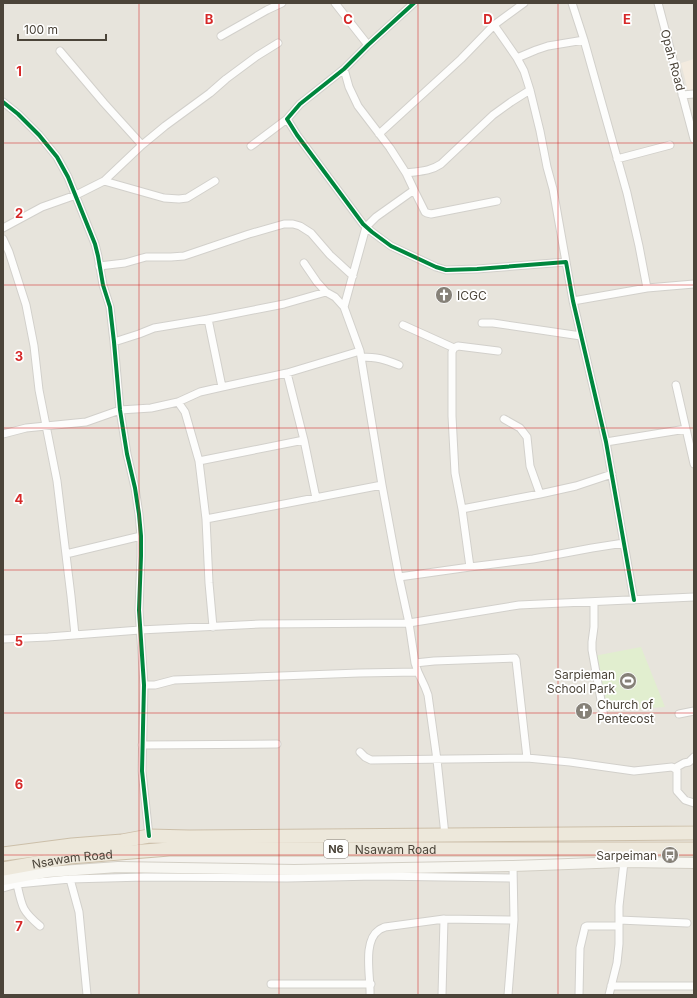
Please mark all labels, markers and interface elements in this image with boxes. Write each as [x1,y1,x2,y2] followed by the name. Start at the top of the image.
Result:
[205,11,214,27] text: B
[343,11,353,27] text: C
[483,11,493,27] text: D
[623,11,631,27] text: E
[18,16,106,42] scale bar
[24,22,58,37] text: 100 m
[658,28,688,92] street label: Opah Road
[16,63,22,79] text: 1
[15,205,23,221] text: 2
[434,285,454,305] church icon: ICGC
[457,288,487,303] place label: ICGC
[15,348,23,364] text: 3
[15,491,24,507] text: 4
[15,633,23,649] text: 5
[547,667,615,696] place label: Sarpieman School Park
[618,671,638,691] sports icon: Sarpieman School Park
[597,697,654,726] place label: Church of Pentecost
[574,701,594,721] church icon: Church of Pentecost
[15,776,23,792] text: 6
[324,840,348,858] road number: N6
[355,842,436,857] street label: Nsawam Road
[660,845,680,865] bus stop icon: Sarpeiman
[30,846,113,871] street label: Nsawam Road
[596,848,657,863] place label: Sarpeiman
[15,918,23,934] text: 7

